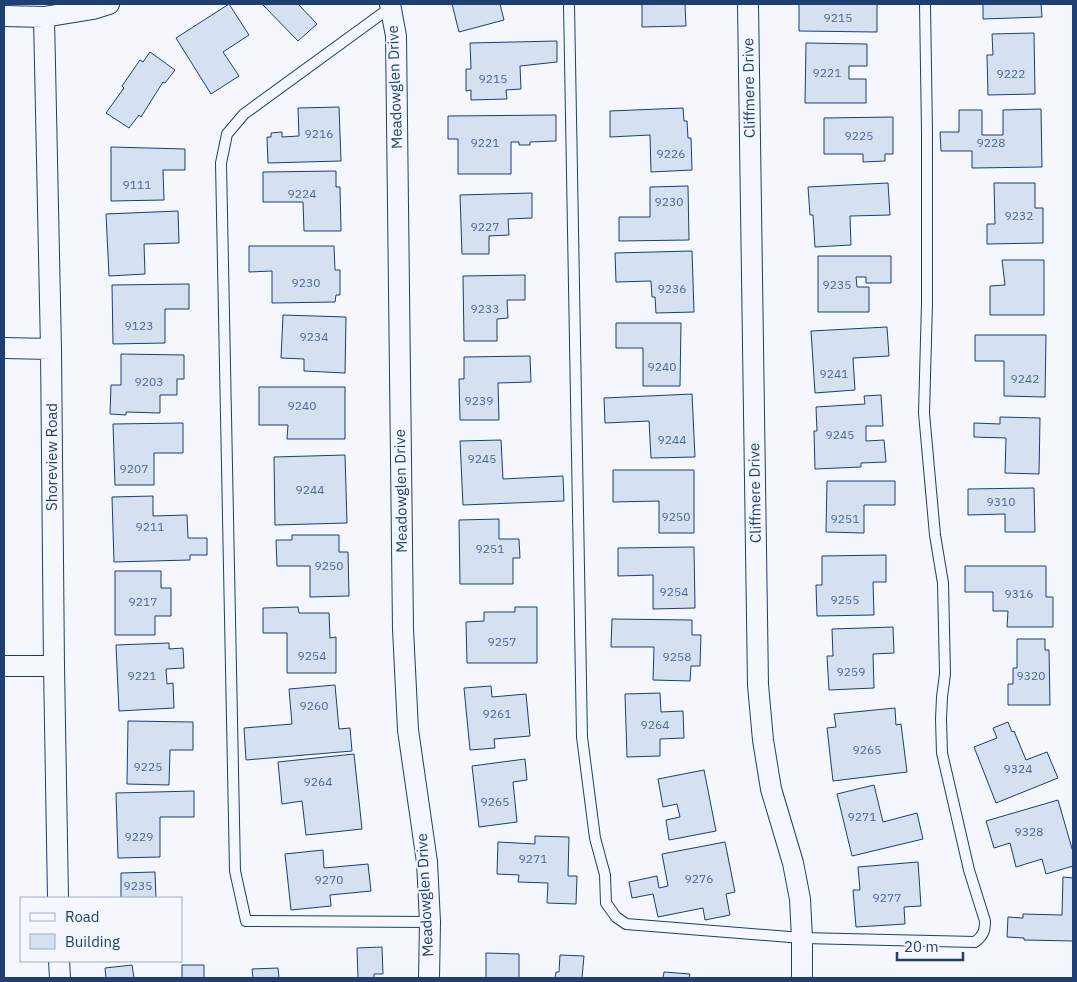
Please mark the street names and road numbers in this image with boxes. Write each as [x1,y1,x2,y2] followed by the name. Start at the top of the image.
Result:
[383,25,406,149] street label: Meadowglen Drive
[738,38,759,138] street label: Cliffmere Drive
[42,403,61,511] street label: Shoreview Road
[390,429,411,553] street label: Meadowglen Drive
[744,443,765,543] street label: Cliffmere Drive
[412,833,437,957] street label: Meadowglen Drive

